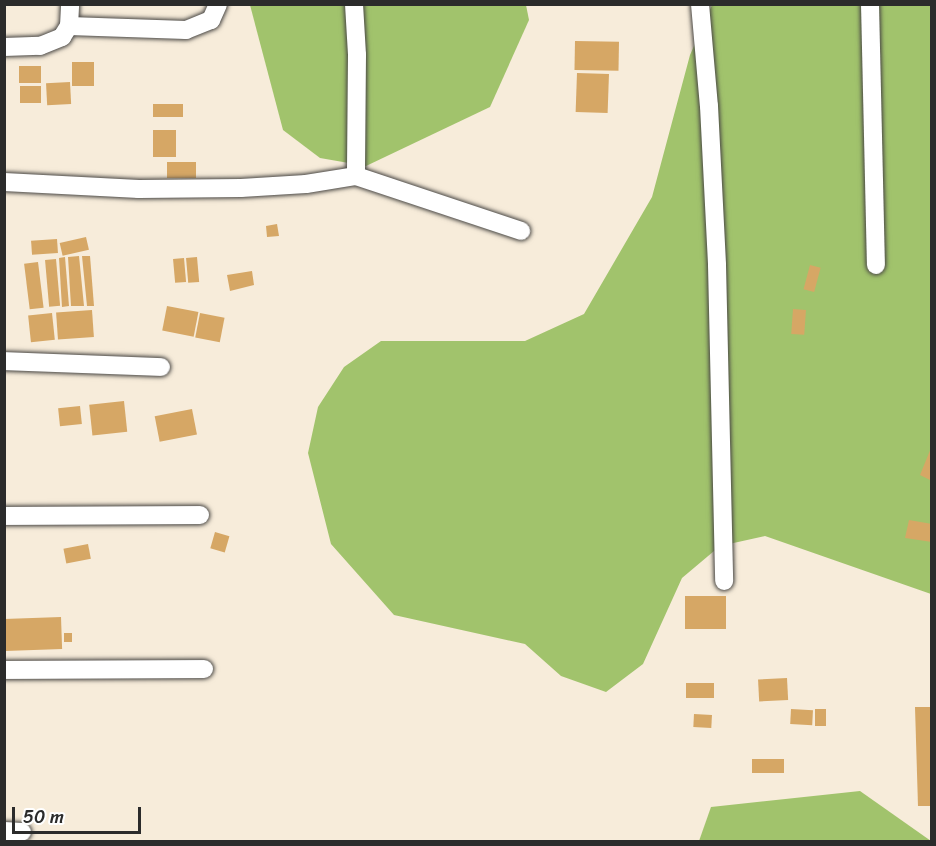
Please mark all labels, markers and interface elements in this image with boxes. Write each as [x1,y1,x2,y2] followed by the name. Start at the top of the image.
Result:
[15,795,144,833] scale bar
[23,801,64,833] text: 50 m

